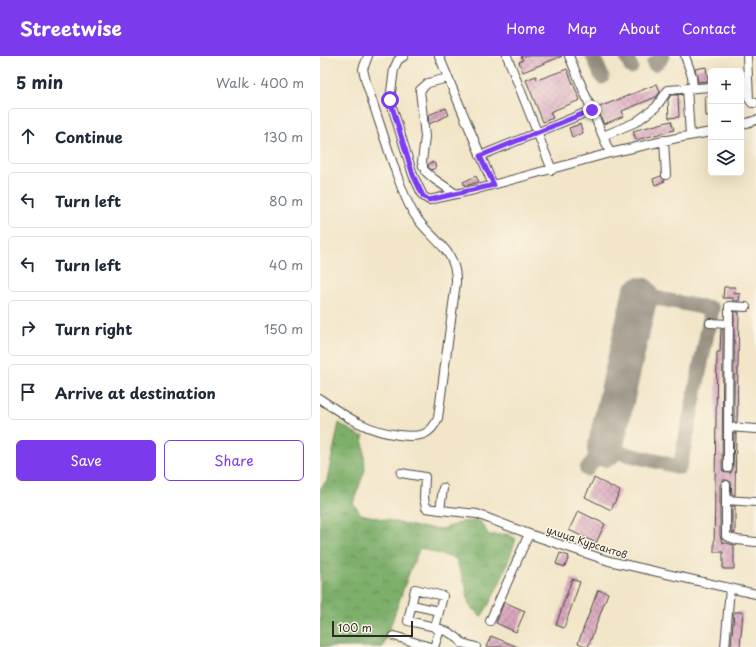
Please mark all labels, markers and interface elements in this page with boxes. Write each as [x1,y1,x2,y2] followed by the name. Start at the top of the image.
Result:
[20,14,122,42] text: Streetwise
[506,18,545,39] text: Home
[567,18,597,39] text: Map
[619,18,660,39] text: About
[682,18,736,39] text: Contact
[708,68,744,176] map controls
[708,68,744,104] button: +
[16,69,63,95] text: 5 min
[216,73,304,92] text: Walk · 400 m
[381,91,399,109] route start
[583,101,601,119] route end
[708,104,744,140] button: −
[17,125,39,147] icon: ahead
[55,125,123,148] text: Continue
[264,127,303,146] text: 130 m
[708,140,744,176] button: layers
[17,189,39,211] icon: left
[55,189,121,212] text: Turn left
[269,191,303,210] text: 80 m
[17,253,39,275] icon: left
[55,253,121,276] text: Turn left
[269,255,303,274] text: 40 m
[17,317,39,339] icon: right
[55,317,132,340] text: Turn right
[264,319,303,338] text: 150 m
[17,381,39,403] icon: arrive
[55,381,216,404] text: Arrive at destination
[16,440,156,481] button: Save
[164,440,304,481] button: Share
[545,521,630,563] street label: улица Курсантов
[332,619,413,638] scale bar
[338,619,372,636] text: 100 m

